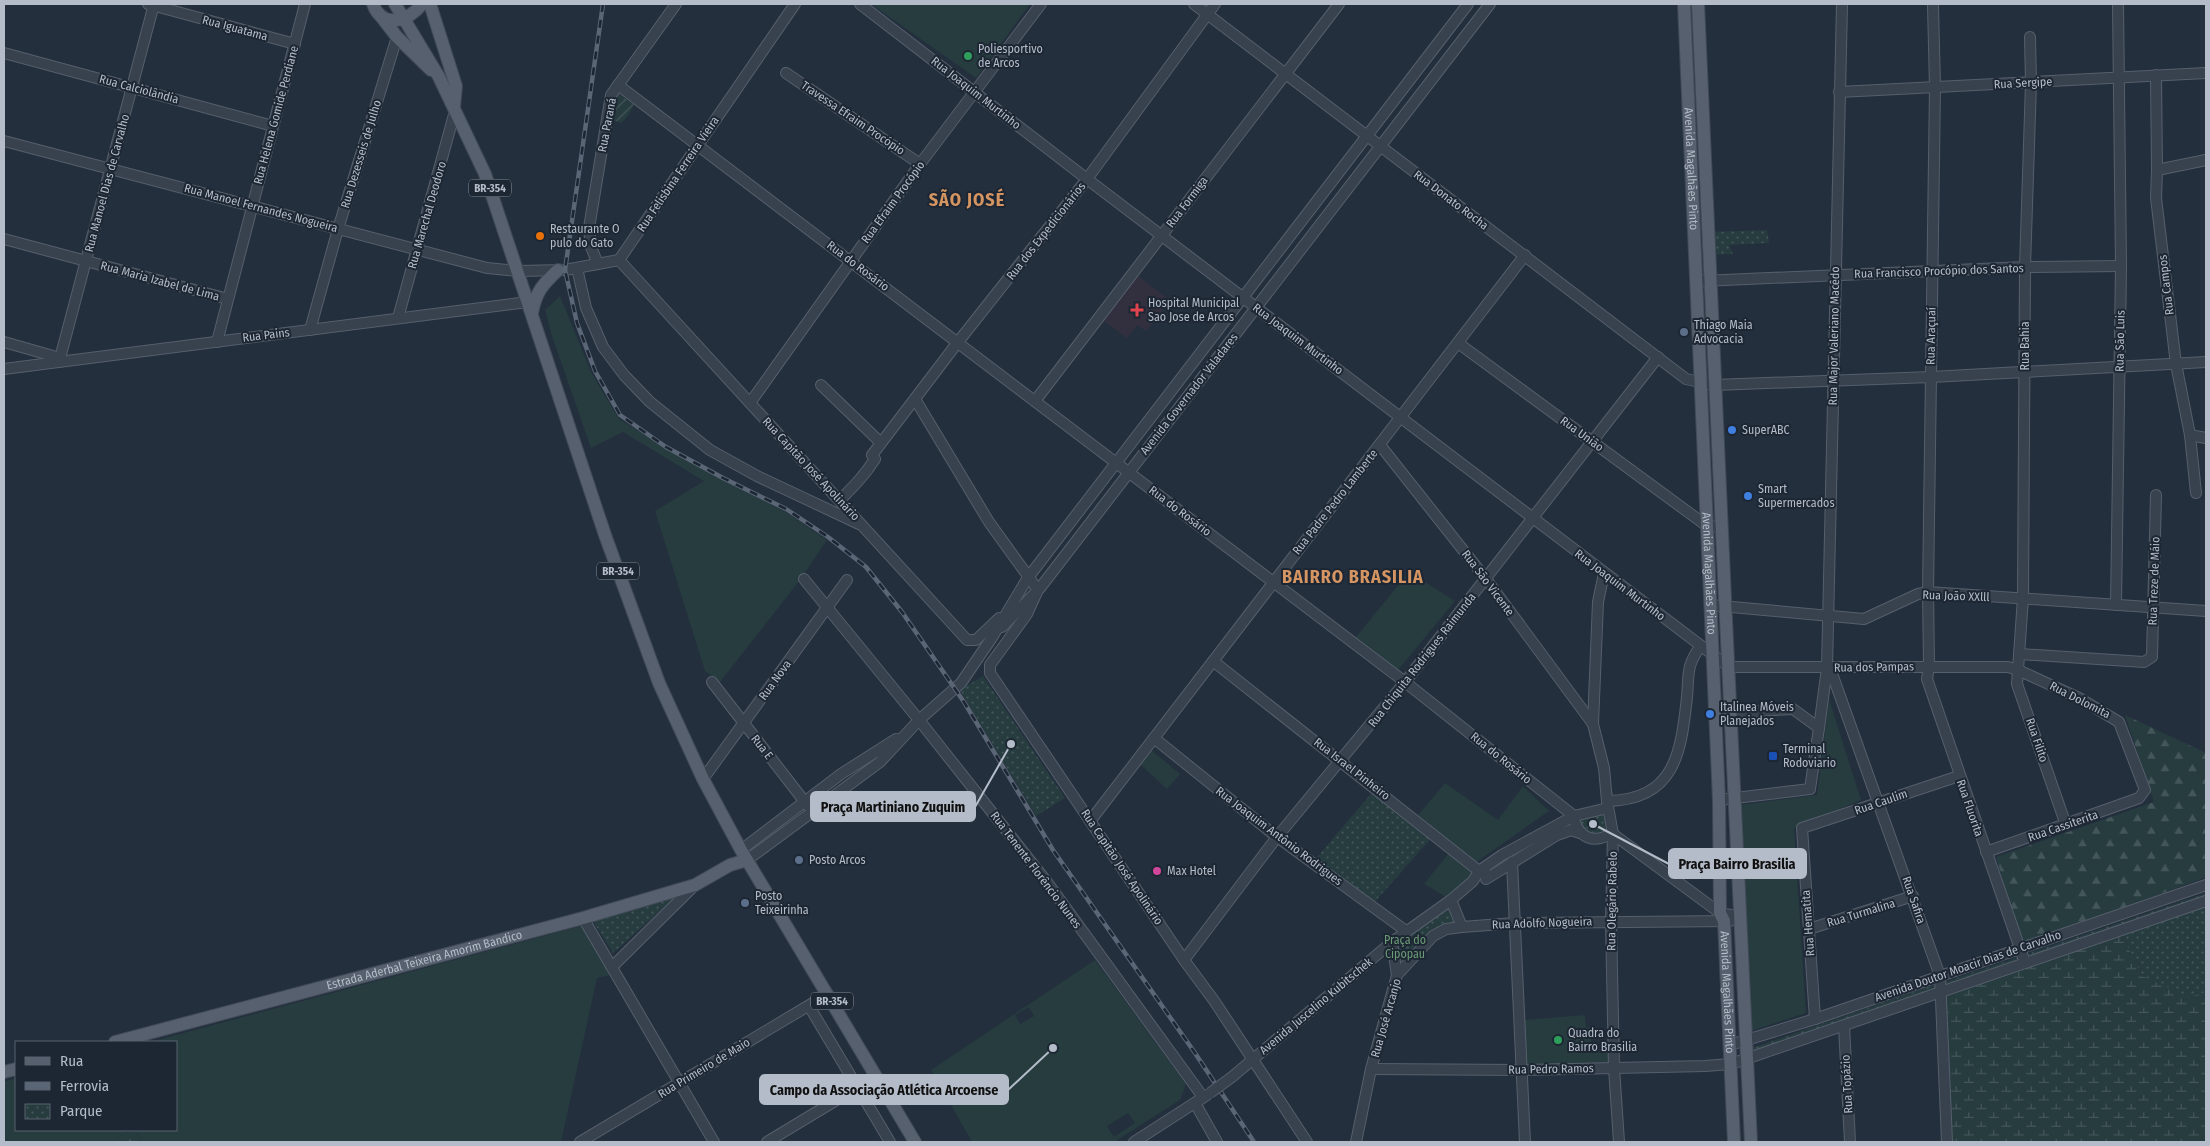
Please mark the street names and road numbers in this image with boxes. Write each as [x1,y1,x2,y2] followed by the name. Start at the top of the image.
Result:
[201,13,269,43] street label: Rua Iguatama
[251,44,301,186] street label: Rua Helena Gomide Perdiane
[929,54,1023,132] street label: Rua Joaquim Murtinho
[98,72,180,106] street label: Rua Calciolândia
[1993,74,2053,92] street label: Rua Sergipe
[799,78,907,158] street label: Travessa Efraim Procópio
[595,97,619,153] street label: Rua Paraná
[338,98,384,210] street label: Rua Dezesseis de Julho
[1682,107,1701,230] street label: Avenida Magalhães Pinto
[82,113,132,253] street label: Rua Manoel Dias de Carvalho
[634,114,722,234] street label: Rua Felisbina Ferreira Vieira
[858,158,928,246] street label: Rua Efraim Procópio
[405,160,449,270] street label: Rua Marechal Deodoro
[1411,167,1491,233] street label: Rua Donato Rocha
[1163,174,1211,230] street label: Rua Formiga
[1003,179,1089,283] street label: Rua dos Expedicionários
[469,180,511,197] road number: BR-354
[183,181,339,235] street label: Rua Manoel Fernandes Nogueira
[824,238,892,294] street label: Rua do Rosário
[2155,254,2177,316] street label: Rua Campos
[99,258,221,304] street label: Rua Maria Izabel de Lima
[1854,261,2024,281] street label: Rua Francisco Procópio dos Santos
[1826,266,1842,406] street label: Rua Major Valeriano Macêdo
[1250,300,1346,378] street label: Rua Joaquim Murtinho
[1923,307,1939,365] street label: Rua Araçuaí
[2112,310,2128,372] street label: Rua São Luis
[2018,321,2032,371] street label: Rua Bahia
[242,325,290,345] street label: Rua Pains
[1137,331,1241,457] street label: Avenida Governador Valadares
[759,414,863,524] street label: Rua Capitão José Apolinário
[1558,414,1606,454] street label: Rua União
[1290,446,1381,557] street label: Rua Padre Pedro Lamberte
[1146,483,1214,539] street label: Rua do Rosário
[1699,512,1719,635] street label: Avenida Magalhães Pinto
[2145,536,2163,626] street label: Rua Treze de Máio
[1572,546,1668,624] street label: Rua Joaquim Murtinho
[1459,547,1517,619] street label: Rua São Vicente
[597,562,639,580] road number: BR-354
[1922,588,1990,604] street label: Rua João XXlll
[1365,590,1479,730] street label: Rua Chiquita Rodrigues Raimunda
[756,657,794,703] street label: Rua Nova
[1834,659,1914,675] street label: Rua dos Pampas
[2047,679,2113,721] street label: Rua Dolomita
[2023,716,2051,764] street label: Rua Filito
[1468,729,1534,787] street label: Rua do Rosário
[748,732,776,762] street label: Rua E
[1311,735,1393,803] street label: Rua Israel Pinheiro
[1954,778,1986,838] street label: Rua Fluorita
[1213,784,1345,888] street label: Rua Joaquim Antônio Rodrigues
[1853,786,1909,818] street label: Rua Caulim
[1078,807,1166,927] street label: Rua Capitão José Apolinário
[2026,807,2100,845] street label: Rua Cassiterita
[988,809,1084,931] street label: Rua Tenente Florêncio Nunes
[1604,851,1620,951] street label: Rua Olegário Rabelo
[1899,874,1929,926] street label: Rua Safira
[1799,889,1817,957] street label: Rua Hematita
[1825,896,1897,930] street label: Rua Turmalina
[1492,914,1593,932] street label: Rua Adolfo Nogueira
[325,927,524,993] street label: Estrada Aderbal Teixeira Amorim Bandico
[1873,927,2063,1005] street label: Avenida Doutor Moacir Dias de Carvalho
[1717,931,1737,1054] street label: Avenida Magalhães Pinto
[1257,954,1376,1057] street label: Avenida Juscelino Kubitschek
[1368,977,1404,1059] street label: Rua José Arcanjo
[811,992,853,1009] road number: BR-354
[655,1035,753,1101] street label: Rua Primeiro de Maio
[1838,1054,1856,1114] street label: Rua Topázio
[1508,1061,1594,1077] street label: Rua Pedro Ramos

